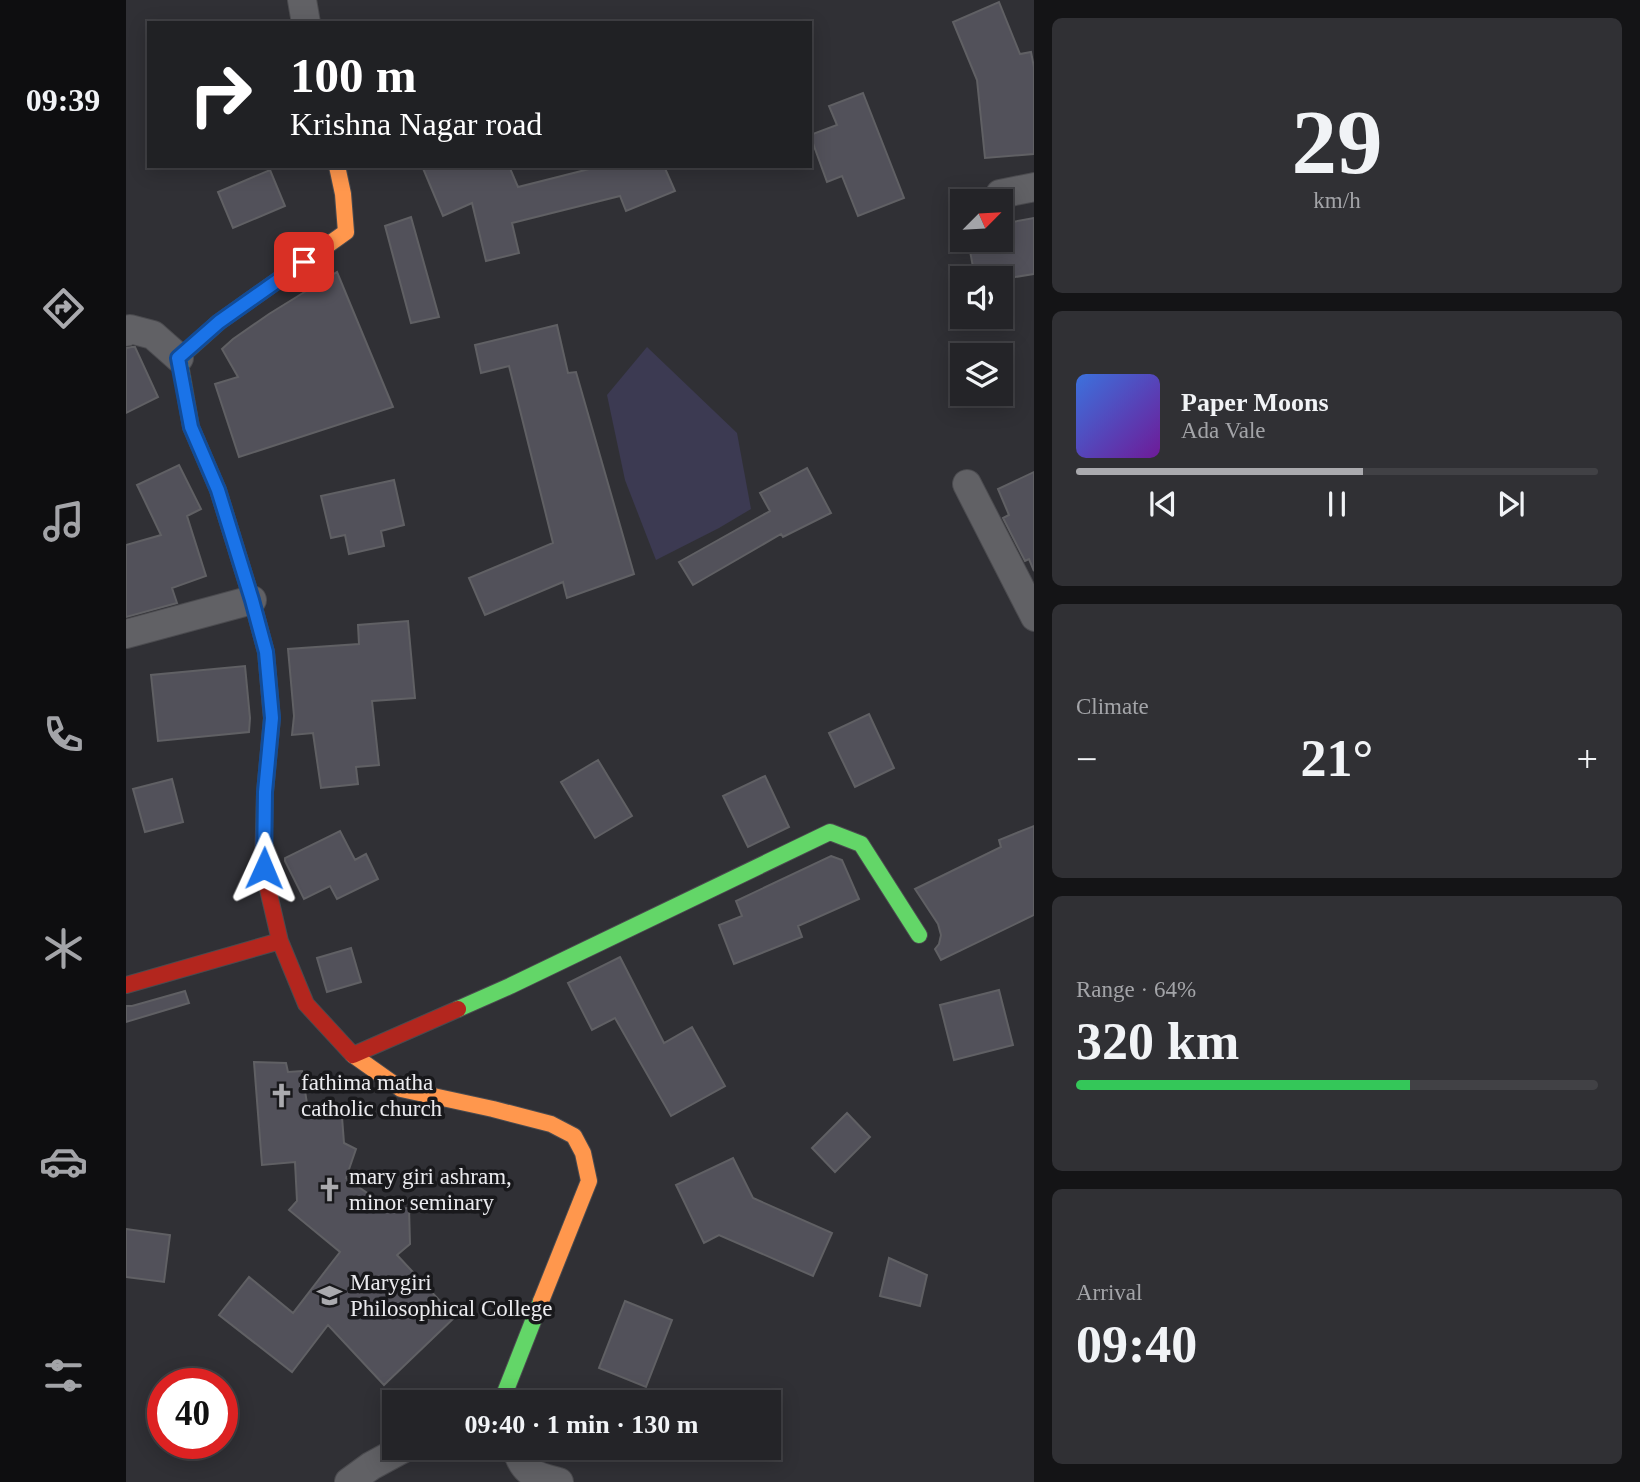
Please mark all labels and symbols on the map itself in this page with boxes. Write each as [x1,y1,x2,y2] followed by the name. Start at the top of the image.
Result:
[950,189,1013,252] north arrow
[274,232,334,292] pin
[227,831,301,905] position arrow
[301,1070,443,1121] place label: fathima matha catholic church
[267,1081,295,1109] church icon: fathima matha catholic church
[349,1164,512,1215] place label: mary giri ashram, minor seminary
[315,1175,343,1203] church icon: mary giri ashram, minor seminary
[350,1270,553,1321] place label: Marygiri Philosophical College
[316,1281,344,1309] school or university icon: Marygiri Philosophical College
[147,1368,238,1459] speed limit sign: 40

